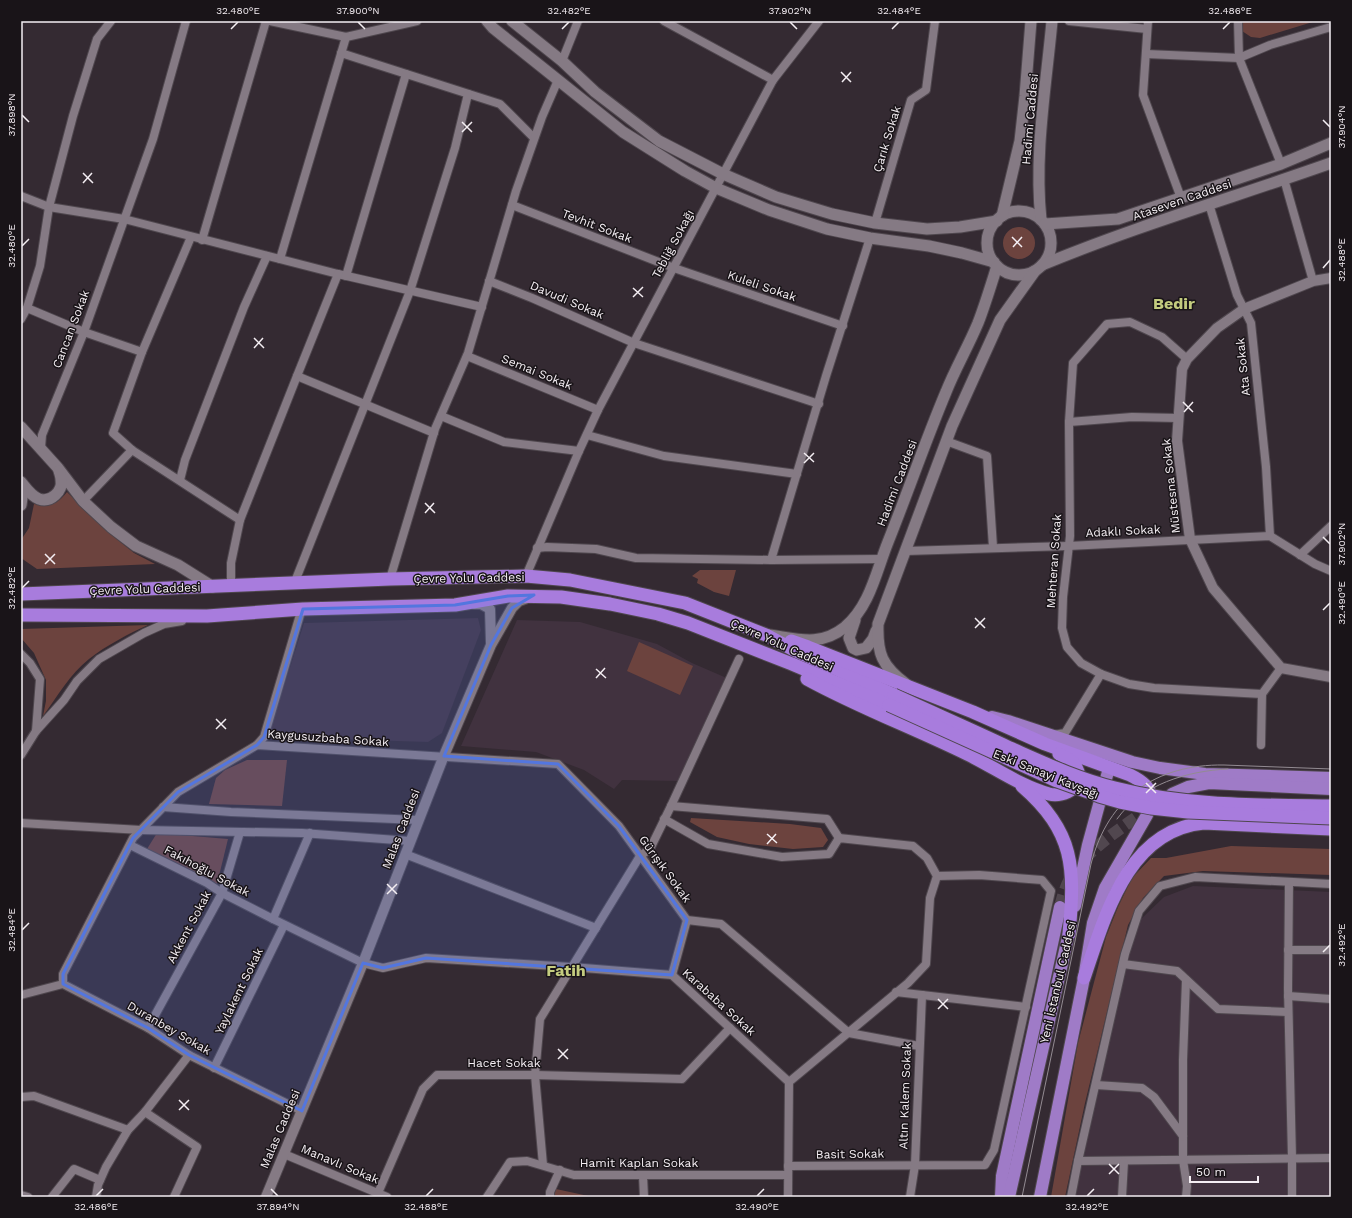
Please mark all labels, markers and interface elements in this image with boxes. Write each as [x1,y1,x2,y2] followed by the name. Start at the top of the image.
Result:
[216,5,260,16] text: 32.480°E
[336,5,380,16] text: 37.900°N
[547,5,591,16] text: 32.482°E
[769,5,811,16] text: 37.902°N
[877,5,921,16] text: 32.484°E
[1208,5,1252,16] text: 32.486°E
[1019,73,1041,165] street label: Hadimi Caddesi
[6,93,17,137] text: 37.898°N
[870,104,904,174] street label: Çarık Sokak
[1336,105,1347,149] text: 37.904°N
[1131,177,1233,223] street label: Ataseven Caddesi
[560,206,634,246] street label: Tevhit Sokak
[649,207,697,281] street label: Tebliğ Sokağı
[6,224,17,268] text: 32.480°E
[1336,238,1347,282] text: 32.488°E
[726,268,798,304] street label: Kuleli Sokak
[528,278,606,322] street label: Davudi Sokak
[50,288,92,370] street label: Cancan Sokak
[1153,294,1195,313] district label: Bedir
[1233,337,1253,397] street label: Ata Sokak
[499,351,575,393] street label: Semai Sokak
[874,438,920,528] street label: Hadimi Caddesi
[1159,438,1183,534] street label: Müstesna Sokak
[1044,513,1064,609] street label: Mehteran Sokak
[1085,522,1161,540] street label: Adaklı Sokak
[1336,523,1347,565] text: 37.902°N
[6,566,17,610] text: 32.482°E
[413,570,525,586] street label: Çevre Yolu Caddesi
[89,580,201,598] street label: Çevre Yolu Caddesi
[1336,581,1347,625] text: 32.490°E
[728,616,836,674] street label: Çevre Yolu Caddesi
[267,727,389,749] street label: Kaygusuzbaba Sokak
[991,746,1101,802] street label: Eski Sanayi Kavşağı
[379,787,423,871] street label: Malas Caddesi
[636,833,694,905] street label: Gürışık Sokak
[162,843,252,900] street label: Fakıhoğlu Sokak
[164,888,214,966] street label: Akkent Sokak
[6,908,17,952] text: 32.484°E
[1037,919,1079,1045] street label: Yeni İstanbul Caddesi
[1336,923,1347,967] text: 32.492°E
[212,945,266,1036] street label: Yaylakent Sokak
[546,961,586,980] district label: Fatih
[680,965,759,1039] street label: Karababa Sokak
[125,998,214,1058] street label: Duranbey Sokak
[896,1042,914,1150] street label: Altın Kalem Sokak
[467,1056,541,1070] street label: Hacet Sokak
[257,1087,303,1171] street label: Malas Caddesi
[299,1141,381,1187] street label: Manavlı Sokak
[816,1146,885,1162] street label: Basit Sokak
[580,1156,698,1170] street label: Hamit Kaplan Sokak
[1190,1158,1258,1184] scale bar
[1196,1165,1226,1179] text: 50 m
[74,1201,118,1212] text: 32.486°E
[256,1201,300,1212] text: 37.894°N
[404,1201,448,1212] text: 32.488°E
[735,1201,779,1212] text: 32.490°E
[1065,1201,1109,1212] text: 32.492°E

